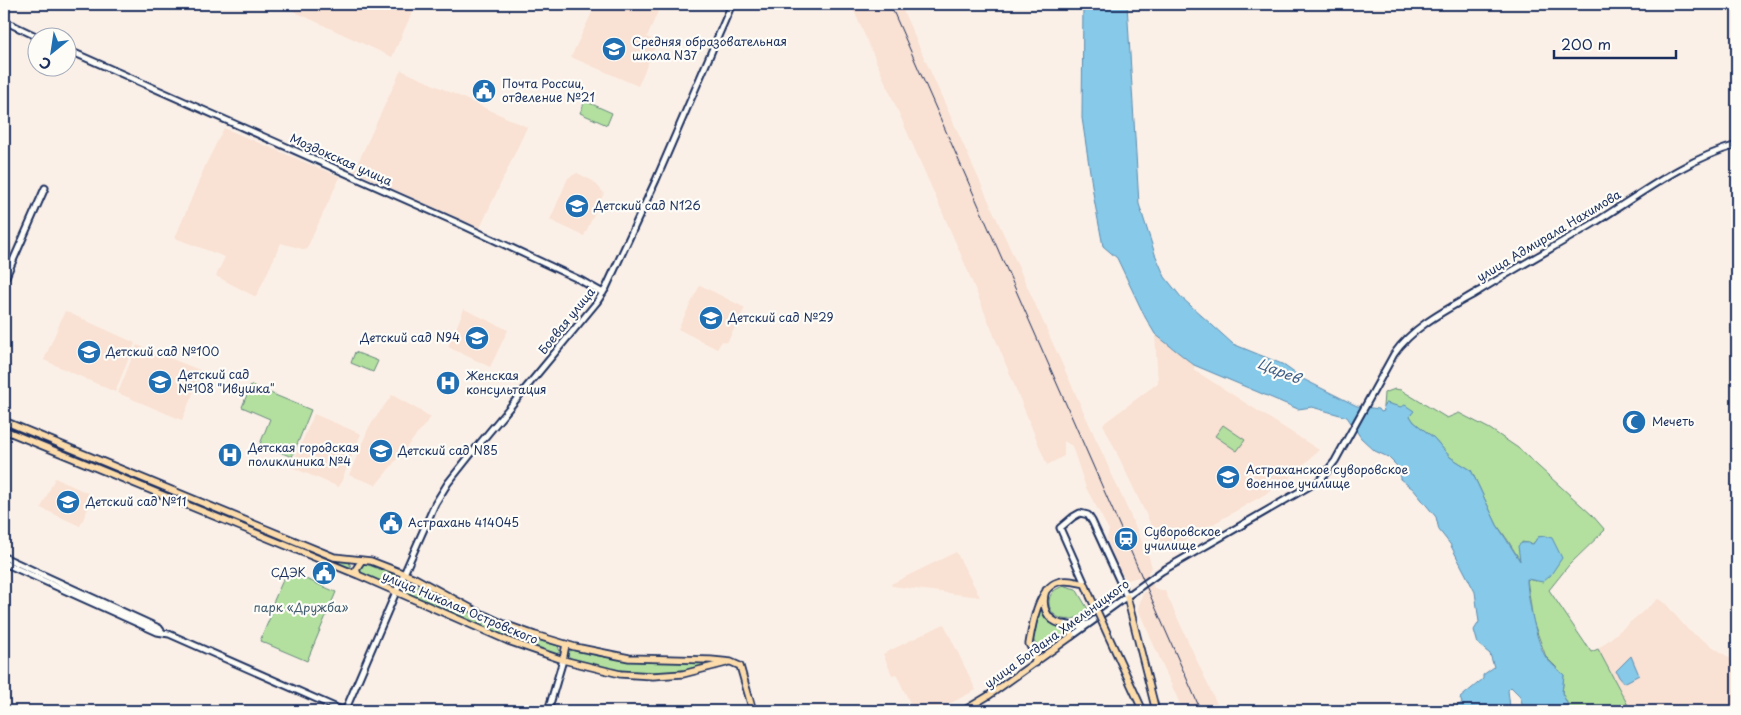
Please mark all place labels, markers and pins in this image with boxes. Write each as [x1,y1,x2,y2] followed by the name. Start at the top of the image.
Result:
[632,32,787,64] place label: Средняя образовательная школа N37
[601,36,627,62] school or university icon: Средняя образовательная школа N37
[502,74,595,106] place label: Почта России, отделение №21
[471,78,497,104] public building icon: Почта России, отделение №21
[564,193,590,219] school or university icon: Детский сад N126
[593,196,701,214] place label: Детский сад N126
[698,305,724,331] school or university icon: Детский сад №29
[727,308,834,326] place label: Детский сад №29
[464,325,490,351] school or university icon: Детский сад N94
[359,328,460,346] place label: Детский сад N94
[76,339,102,365] school or university icon: Детский сад №100
[105,342,219,360] place label: Детский сад №100
[177,365,275,397] place label: Детский сад №108 "Ивушка"
[466,366,547,398] place label: Женская консультация
[147,369,173,395] school or university icon: Детский сад №108 "Ивушка"
[435,370,461,396] hospital icon: Женская консультация
[1621,409,1647,435] mosque icon: Мечеть
[1652,412,1694,430] place label: Мечеть
[247,438,359,470] place label: Детская городская поликлиника №4
[368,438,394,464] school or university icon: Детский сад N85
[397,441,498,459] place label: Детский сад N85
[217,442,243,468] hospital icon: Детская городская поликлиника №4
[1246,460,1408,492] place label: Астраханское суворовское военное училище
[1215,464,1241,490] school or university icon: Астраханское суворовское военное училище
[55,489,81,515] school or university icon: Детский сад №11
[85,492,186,510] place label: Детский сад №11
[378,510,404,536] public building icon: Астрахань 414045
[408,513,519,531] place label: Астрахань 414045
[1144,522,1221,554] place label: Суворовское училище
[1113,526,1139,552] station icon: Суворовское училище
[311,560,337,586] public building icon: СДЭК
[271,563,306,581] place label: СДЭК

